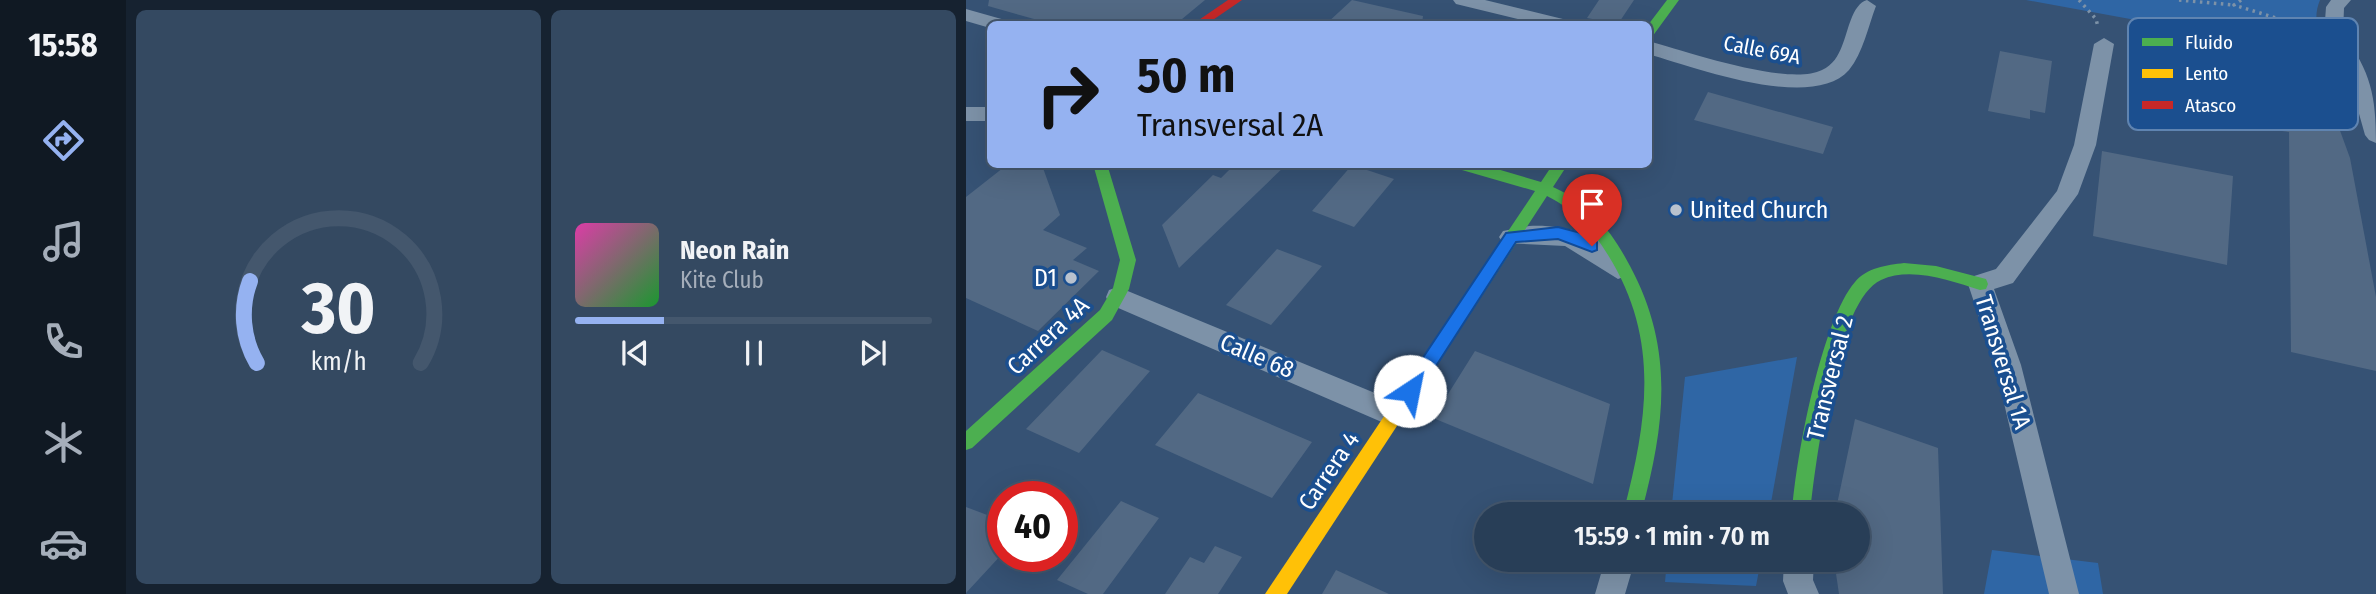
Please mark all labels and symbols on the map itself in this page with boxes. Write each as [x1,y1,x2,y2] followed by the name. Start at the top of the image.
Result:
[2128,18,2358,130] legend
[1721,30,1803,70] street label: Calle 69A
[2185,31,2233,54] text: Fluido
[2185,62,2228,85] text: Lento
[2185,94,2236,117] text: Atasco
[1562,174,1622,246] pin
[1690,196,1828,224] place label: United Church
[1668,202,1684,218] marker: United Church
[1034,264,1057,292] place label: D1
[1063,270,1079,286] marker: D1
[1002,291,1095,381] street label: Carrera 4A
[1969,292,2037,433] street label: Transversal 1A
[1801,313,1859,443] street label: Transversal 2
[1216,328,1298,384] street label: Calle 68
[1373,354,1447,428] position arrow
[1293,427,1365,515] street label: Carrera 4
[987,481,1078,572] speed limit sign: 40

